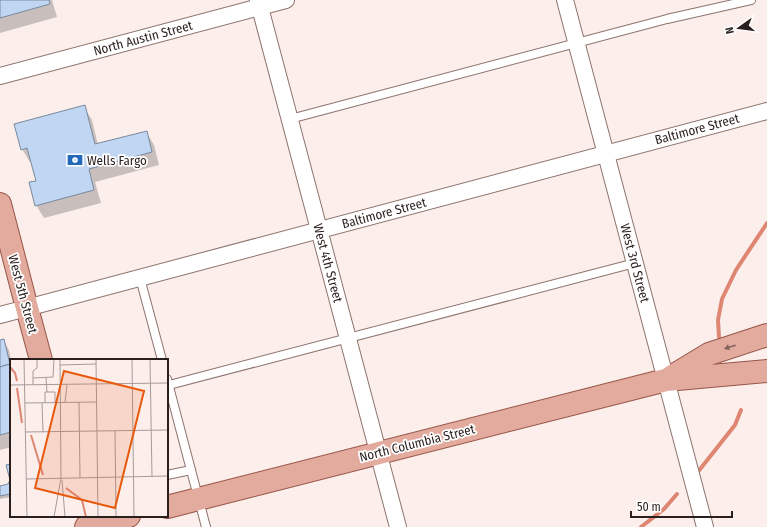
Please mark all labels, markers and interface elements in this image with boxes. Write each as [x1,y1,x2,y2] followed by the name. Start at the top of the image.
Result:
[719,8,759,48] north arrow
[92,17,195,58] street label: North Austin Street
[723,26,737,35] text: N
[653,110,742,147] street label: Baltimore Street
[66,151,84,169] bank icon: Wells Fargo
[87,153,147,168] place label: Wells Fargo
[340,194,429,231] street label: Baltimore Street
[310,222,346,305] street label: West 4th Street
[617,222,653,305] street label: West 3rd Street
[5,253,41,336] street label: West 5th Street
[724,344,736,350] one-way arrow
[10,359,168,517] inset map
[358,421,477,465] street label: North Columbia Street
[631,493,732,519] scale bar
[637,500,661,514] text: 50 m

